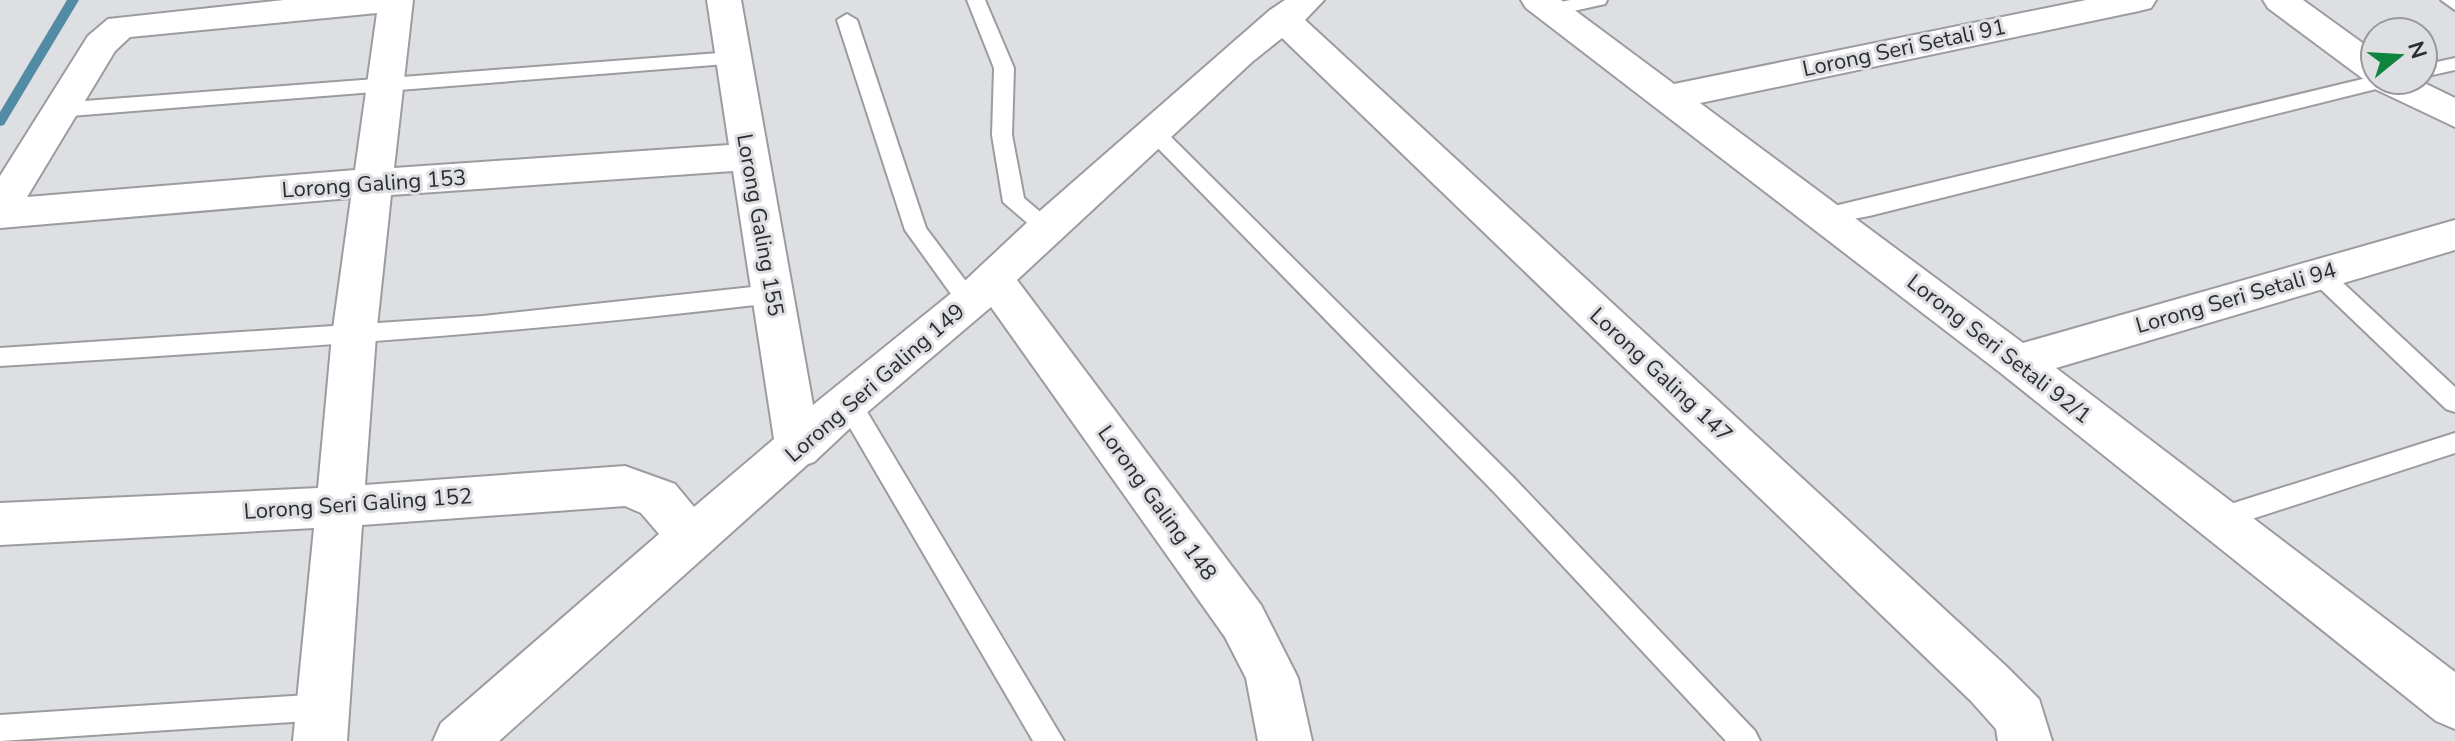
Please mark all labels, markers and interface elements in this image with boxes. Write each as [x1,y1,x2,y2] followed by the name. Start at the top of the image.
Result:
[1800,12,2008,84] street label: Lorong Seri Setali 91
[2359,16,2439,96] north arrow
[2400,38,2434,63] text: N
[729,131,791,319] street label: Lorong Galing 155
[281,163,467,205] street label: Lorong Galing 153
[2132,255,2340,341] street label: Lorong Seri Setali 94
[1900,267,2098,431] street label: Lorong Seri Setali 92/1
[779,297,971,469] street label: Lorong Seri Galing 149
[1583,301,1739,449] street label: Lorong Galing 147
[1091,419,1223,587] street label: Lorong Galing 148
[243,481,473,527] street label: Lorong Seri Galing 152

